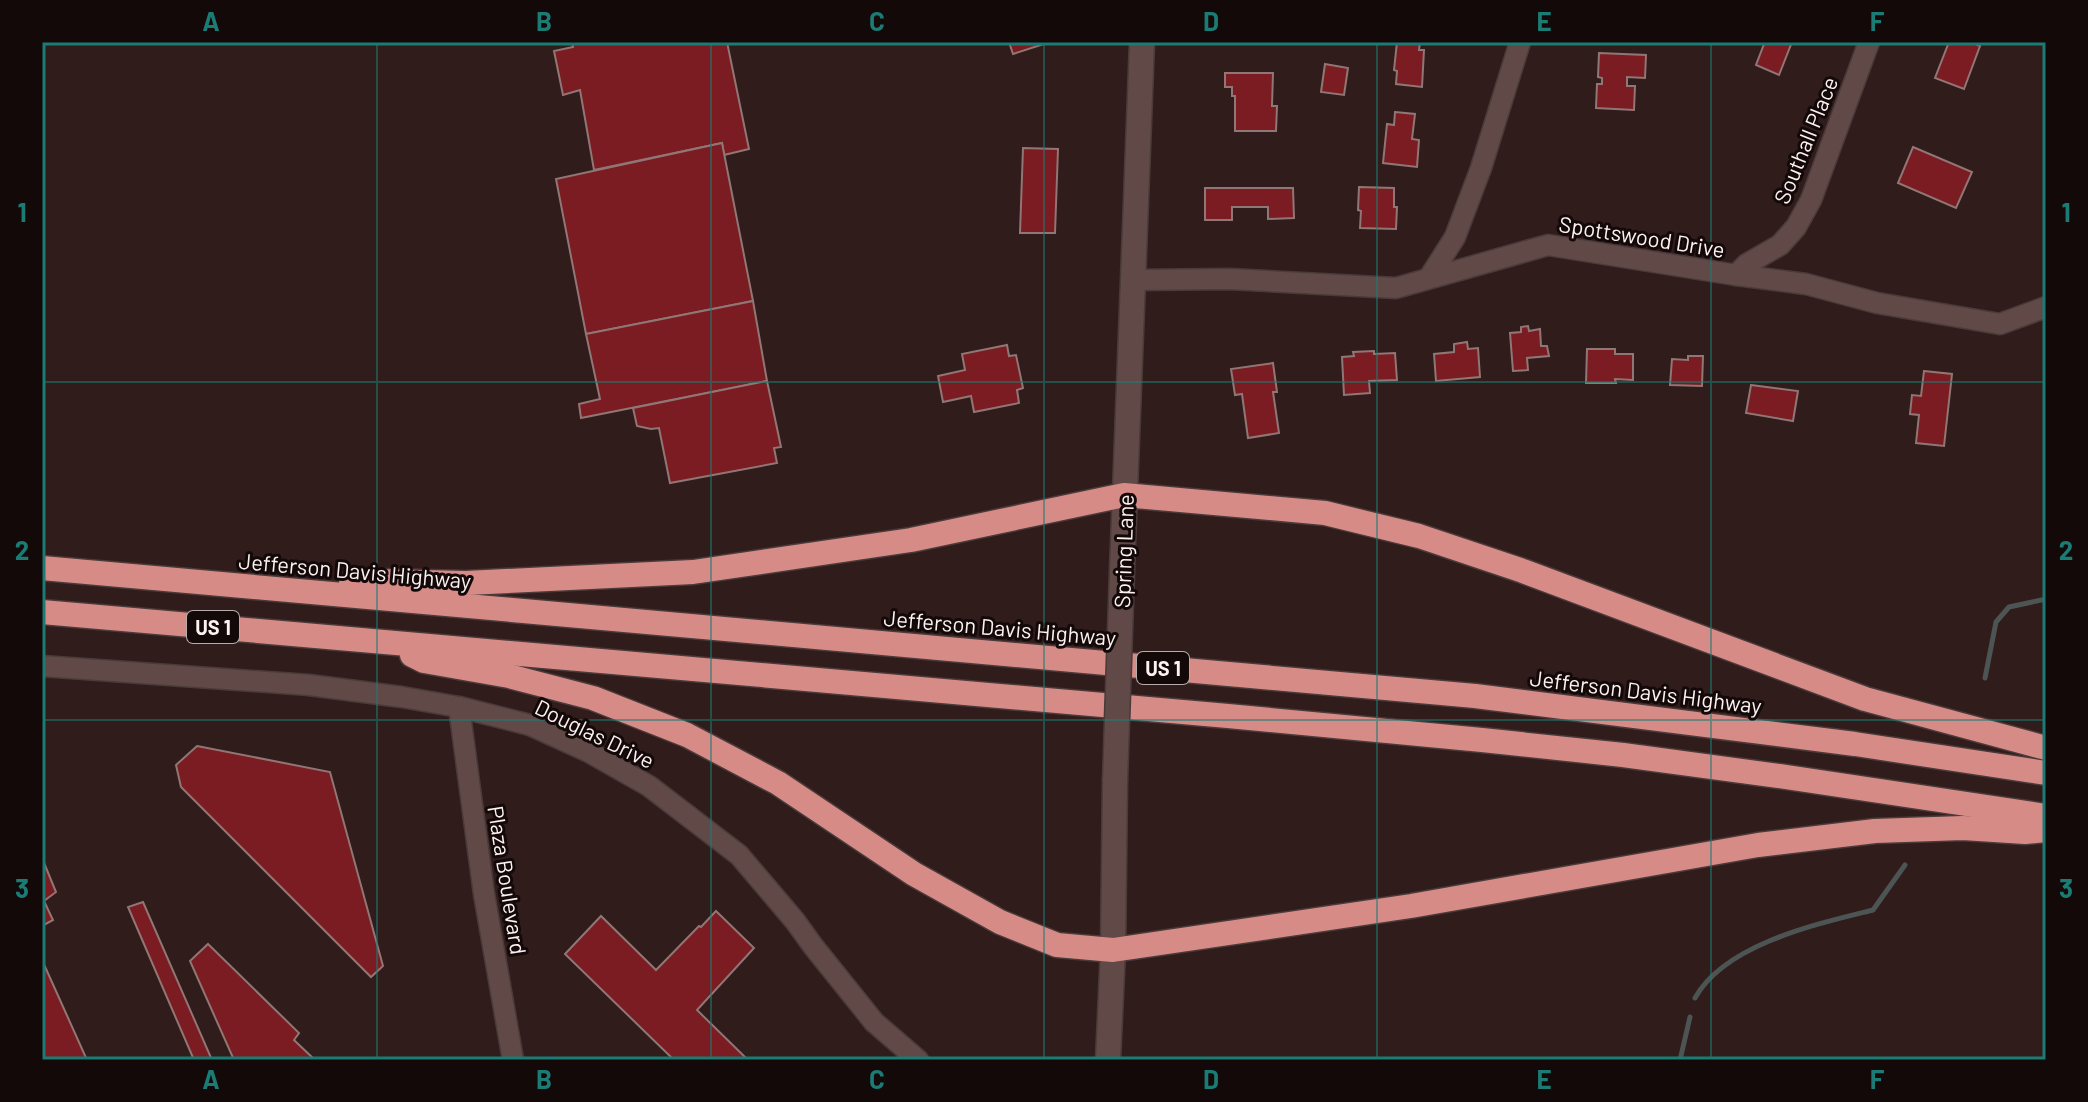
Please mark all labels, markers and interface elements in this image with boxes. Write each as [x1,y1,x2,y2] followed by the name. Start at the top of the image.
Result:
[202,5,220,36] text: A
[536,5,552,36] text: B
[869,5,885,36] text: C
[1203,5,1219,36] text: D
[1536,5,1552,36] text: E
[1870,5,1885,36] text: F
[1768,73,1842,207] street label: Southall Place
[17,196,27,227] text: 1
[2061,196,2071,227] text: 1
[1557,210,1727,262] street label: Spottswood Drive
[1108,494,1138,608] street label: Spring Lane
[15,534,29,565] text: 2
[2059,534,2073,565] text: 2
[238,547,472,593] street label: Jefferson Davis Highway
[883,604,1117,650] street label: Jefferson Davis Highway
[187,611,239,643] road number: US 1
[1137,652,1189,684] road number: US 1
[1529,664,1763,718] street label: Jefferson Davis Highway
[531,693,659,773] street label: Douglas Drive
[483,804,533,956] street label: Plaza Boulevard
[15,872,29,903] text: 3
[2059,872,2073,903] text: 3
[202,1063,220,1094] text: A
[536,1063,552,1094] text: B
[869,1063,885,1094] text: C
[1203,1063,1219,1094] text: D
[1536,1063,1552,1094] text: E
[1870,1063,1885,1094] text: F

